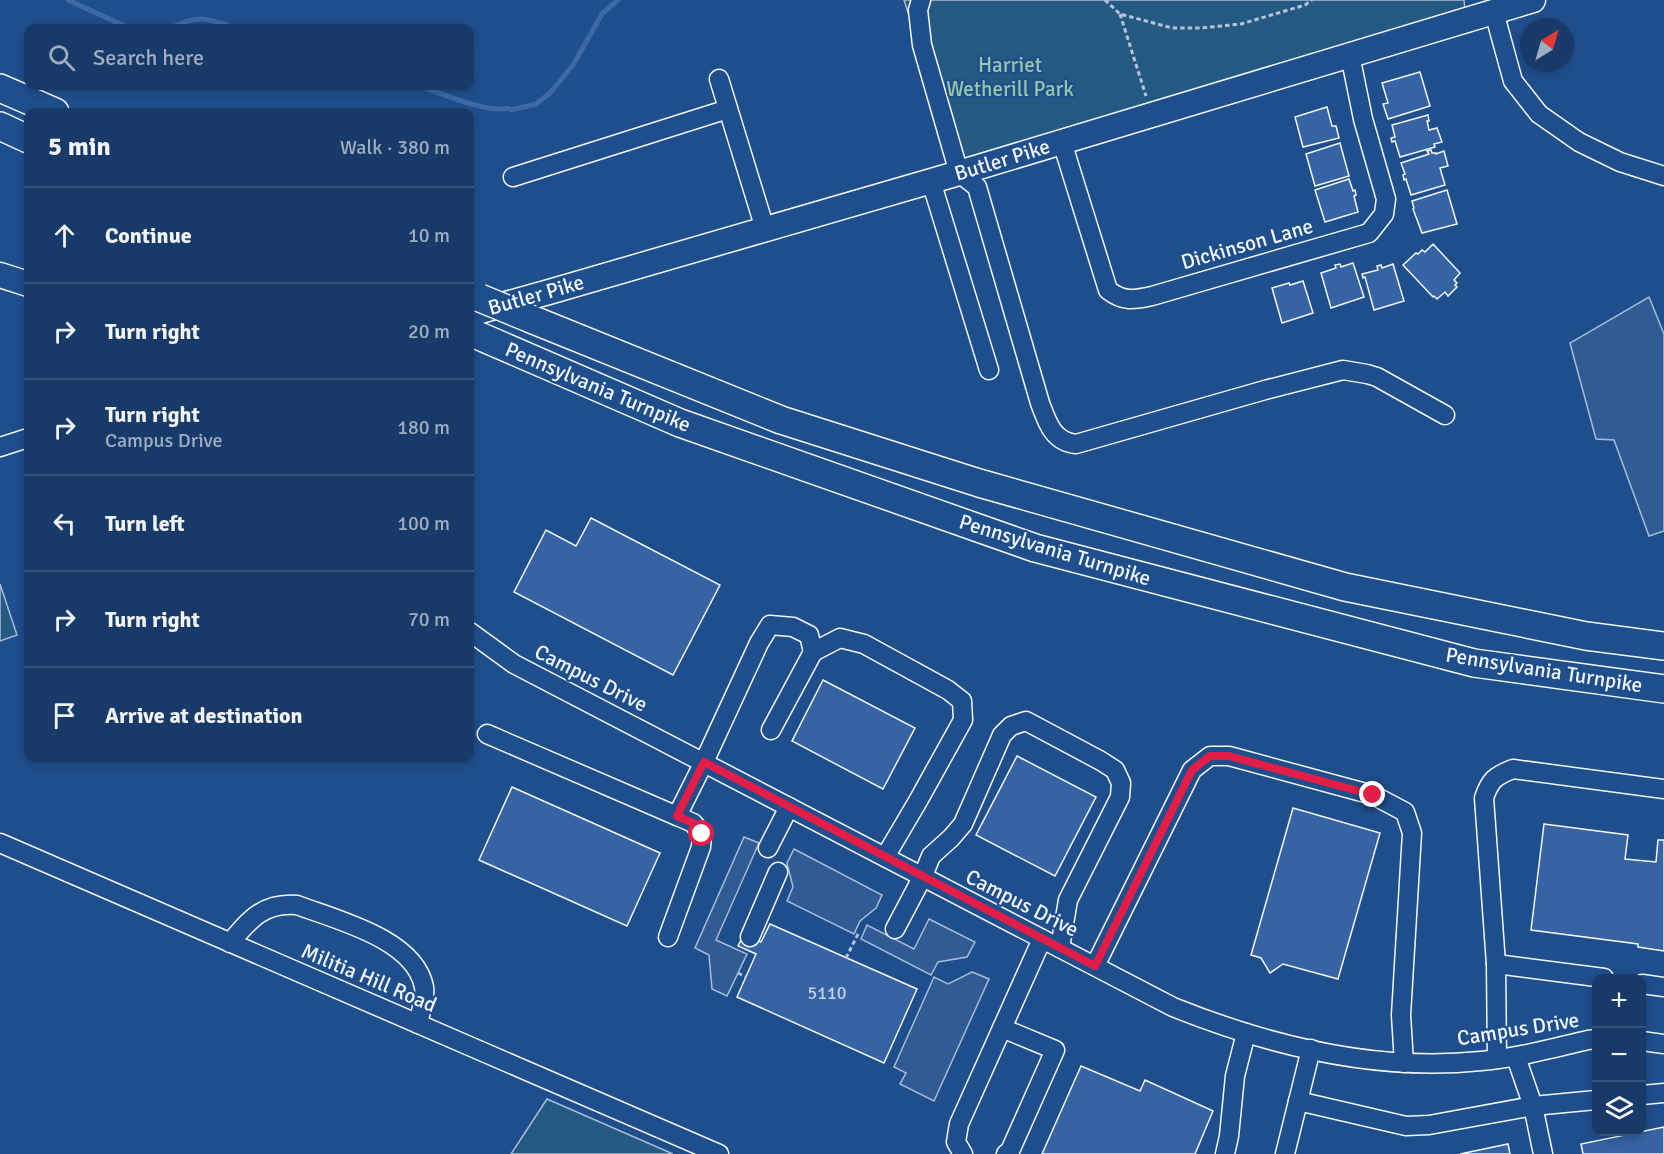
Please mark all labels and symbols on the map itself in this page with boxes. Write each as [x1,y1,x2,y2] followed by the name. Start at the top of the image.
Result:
[1520,18,1574,72] north arrow
[946,52,1074,102] park label: Harriet Wetherill Park
[951,133,1053,187] street label: Butler Pike
[1178,213,1316,275] street label: Dickinson Lane
[485,269,587,321] street label: Butler Pike
[501,336,695,438] street label: Pennsylvania Turnpike
[956,508,1154,592] street label: Pennsylvania Turnpike
[530,638,652,718] street label: Campus Drive
[1444,642,1644,698] street label: Pennsylvania Turnpike
[1359,781,1385,807] route end
[688,820,714,846] route start
[961,863,1083,943] street label: Campus Drive
[298,938,440,1018] street label: Militia Hill Road
[808,982,846,1004] house number: 5110
[1455,1007,1581,1051] street label: Campus Drive

